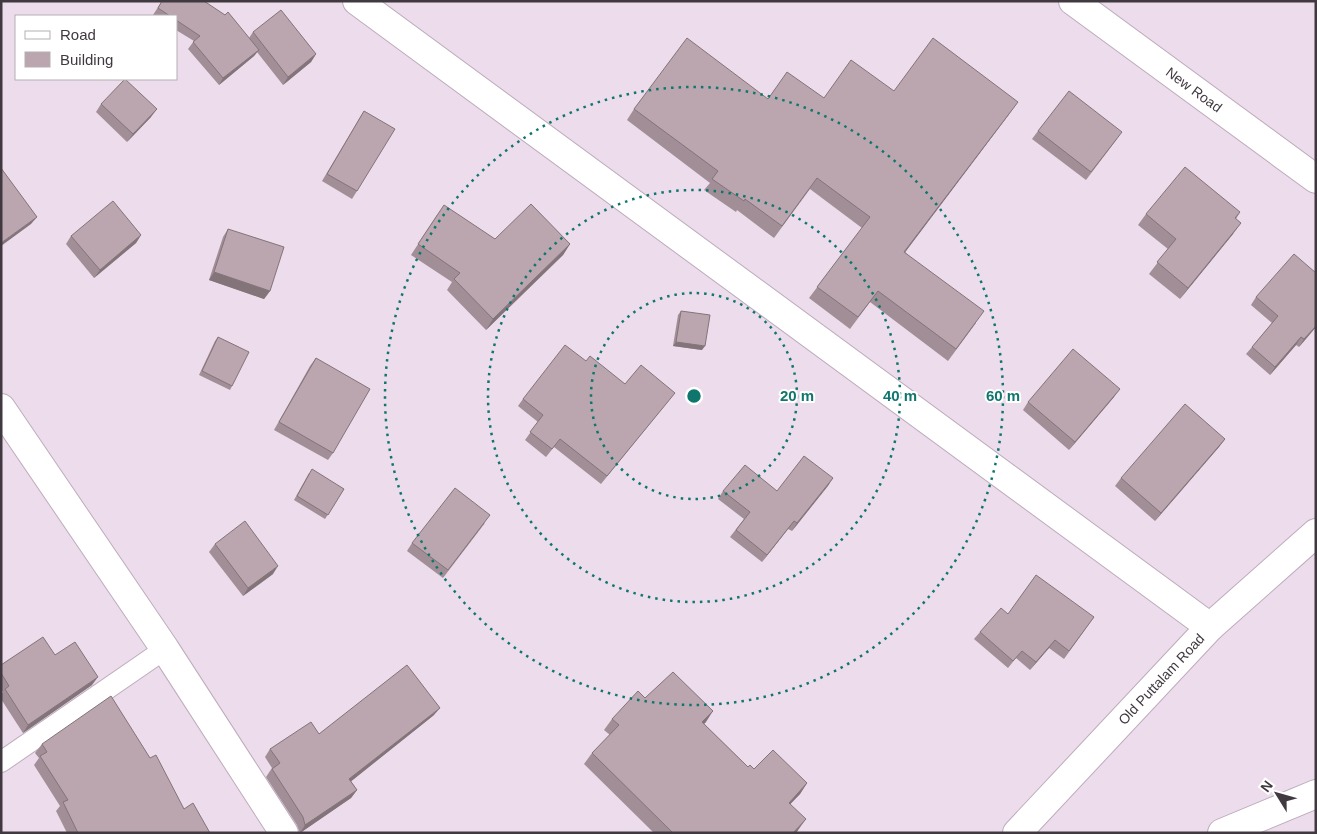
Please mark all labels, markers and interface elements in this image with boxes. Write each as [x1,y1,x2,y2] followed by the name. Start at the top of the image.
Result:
[15,15,178,80] legend
[60,26,96,43] text: Road
[60,51,113,68] text: Building
[1163,64,1225,115] street label: New Road
[685,387,703,405] centre of rings
[780,387,814,404] text: 20 m
[883,387,917,404] text: 40 m
[986,387,1020,404] text: 60 m
[1115,630,1208,728] street label: Old Puttalam Road
[1252,769,1302,819] north arrow
[1257,777,1276,795] text: N

